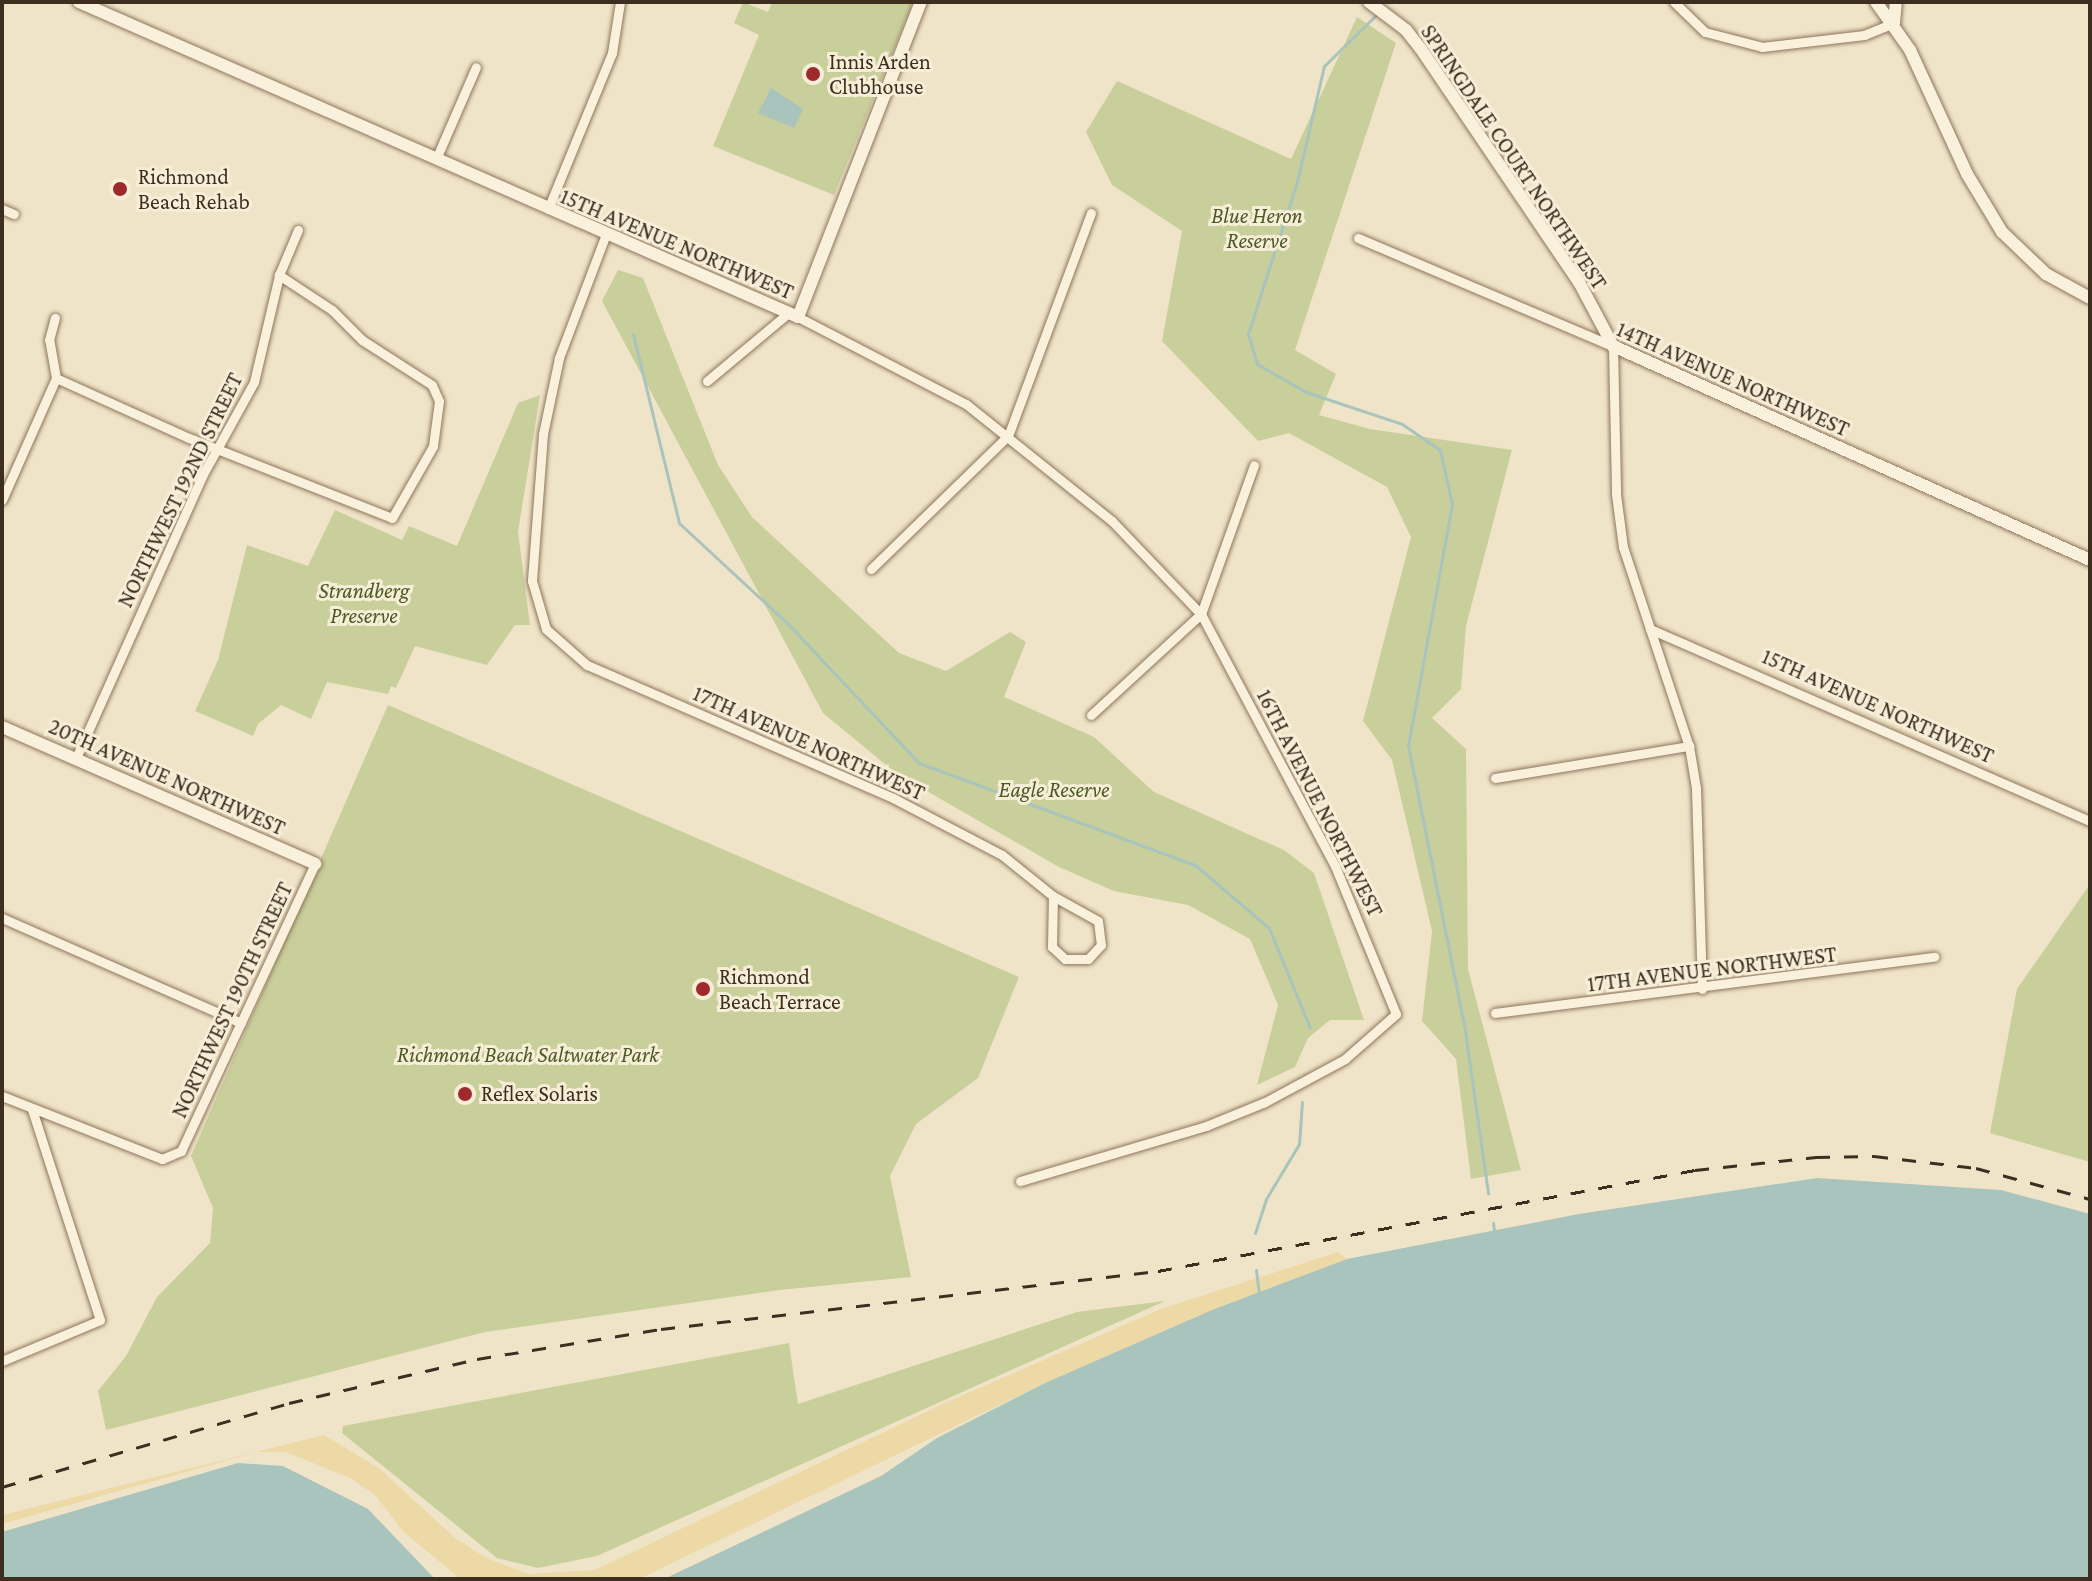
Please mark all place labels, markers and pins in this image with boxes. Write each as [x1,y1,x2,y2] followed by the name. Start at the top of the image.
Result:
[829,48,931,100] place label: Innis Arden Clubhouse
[804,65,822,83] marker: Innis Arden Clubhouse
[138,163,250,214] place label: Richmond Beach Rehab
[109,178,131,200] marker: Richmond Beach Rehab
[719,963,841,1014] place label: Richmond Beach Terrace
[694,980,712,998] marker: Richmond Beach Terrace
[481,1081,598,1107] place label: Reflex Solaris
[456,1085,474,1103] marker: Reflex Solaris

